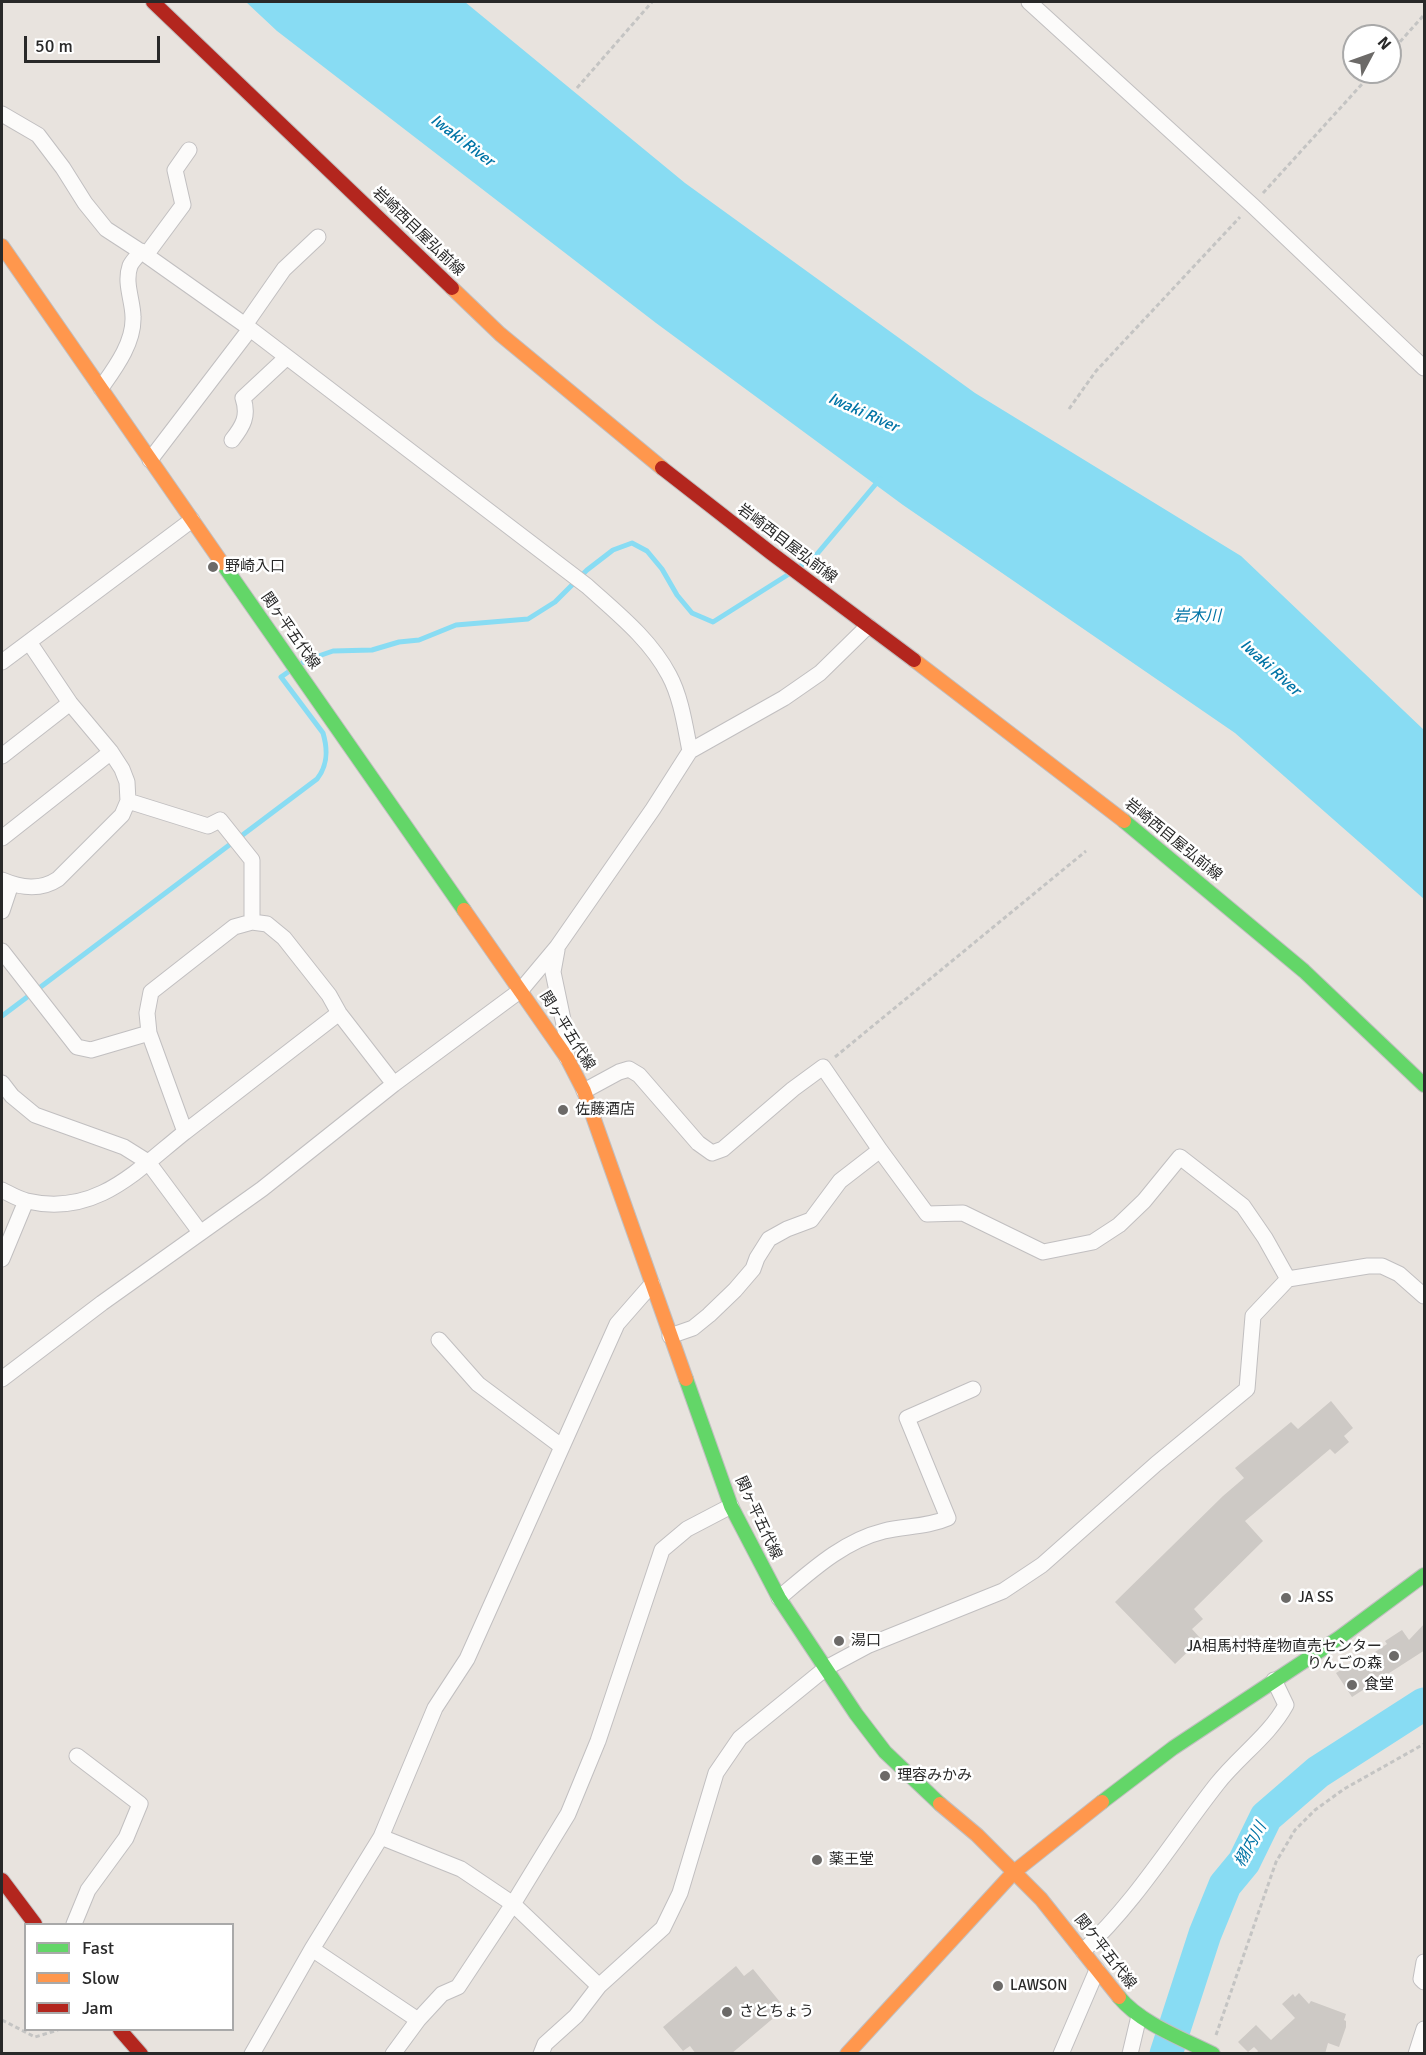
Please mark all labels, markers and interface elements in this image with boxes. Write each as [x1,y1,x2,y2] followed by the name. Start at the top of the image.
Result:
[27,24,164,62] scale bar
[1342,24,1402,84] north arrow
[1373,33,1395,54] text: N
[35,35,73,57] text: 50 m
[426,111,498,171] water label: Iwaki River
[369,184,467,280] street label: 岩崎西目屋弘前線
[825,389,901,437] water label: Iwaki River
[734,501,840,587] street label: 岩崎西目屋弘前線
[225,558,285,576] place label: 野崎入口
[206,560,220,574] marker: 野崎入口
[257,589,323,673] street label: 関ヶ平五代線
[1173,607,1221,627] water label: 岩木川
[1236,636,1304,700] water label: Iwaki River
[1121,795,1225,885] street label: 岩崎西目屋弘前線
[536,988,598,1074] street label: 関ヶ平五代線
[575,1101,635,1119] place label: 佐藤酒店
[556,1103,570,1117] marker: 佐藤酒店
[731,1473,785,1563] street label: 関ヶ平五代線
[1298,1589,1334,1607] place label: JA SS
[1279,1591,1293,1605] marker: JA SS
[851,1632,881,1650] place label: 湯口
[832,1634,846,1648] marker: 湯口
[1186,1638,1382,1673] place label: JA相馬村特産物直売センター りんごの森
[1387,1649,1401,1663] marker: JA相馬村特産物直売センター りんごの森
[1364,1676,1394,1694] place label: 食堂
[1345,1678,1359,1692] marker: 食堂
[897,1767,972,1785] place label: 理容みかみ
[878,1769,892,1783] marker: 理容みかみ
[1231,1819,1271,1871] water label: 栩内川
[829,1851,874,1869] place label: 薬王堂
[810,1853,824,1867] marker: 薬王堂
[1070,1911,1140,1993] street label: 関ケ平五代線
[24,1923,234,2031] legend
[82,1937,114,1959] text: Fast
[82,1967,119,1989] text: Slow
[1010,1977,1067,1995] place label: LAWSON
[991,1979,1005,1993] marker: LAWSON
[82,1997,113,2019] text: Jam
[739,2003,814,2021] place label: さとちょう
[720,2005,734,2019] marker: さとちょう

